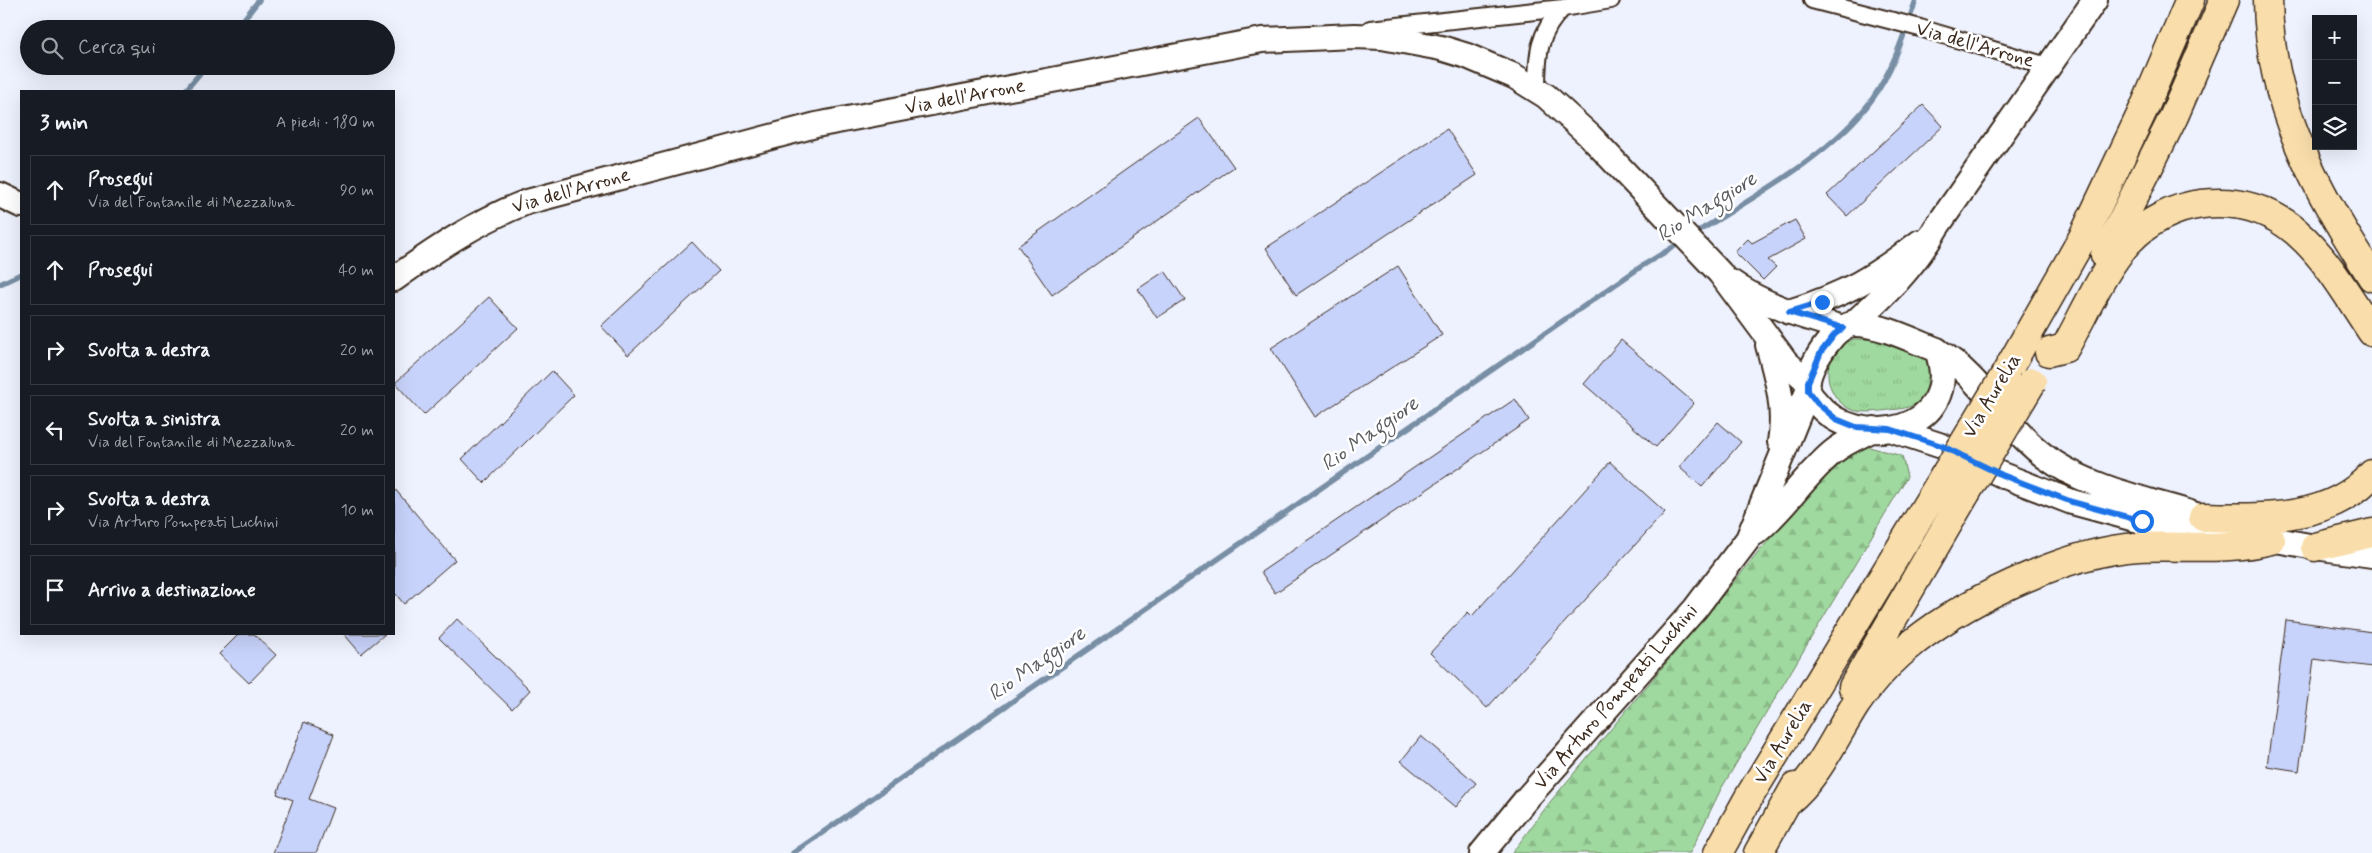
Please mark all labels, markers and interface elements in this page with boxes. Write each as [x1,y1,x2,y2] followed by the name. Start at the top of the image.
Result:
[1913,15,2037,75] street label: Via dell'Arrone
[2312,15,2357,150] map controls
[2312,15,2357,60] button: +
[20,20,395,75] search box
[38,34,66,62] icon: search
[78,35,156,60] text: Cerca qui
[2312,60,2357,105] button: −
[903,72,1028,122] street label: Via dell'Arrone
[2312,105,2357,150] button: layers
[40,109,88,137] text: 3 min
[276,112,375,133] text: A piedi · 180 m
[509,161,633,221] street label: Via dell'Arrone
[1652,165,1764,251] water label: Rio Maggiore
[88,167,153,192] text: Prosegui
[41,176,69,204] icon: ahead
[340,180,374,201] text: 90 m
[88,192,295,213] text: Via del Fontanile di Mezzaluna
[41,256,69,284] icon: ahead
[88,258,153,283] text: Prosegui
[338,260,374,281] text: 40 m
[1811,291,1834,314] route end
[41,336,69,364] icon: right
[88,338,210,363] text: Svolta a destra
[340,340,374,361] text: 20 m
[1956,349,2028,443] street label: Via Aurelia
[1316,389,1427,480] water label: Rio Maggiore
[88,407,221,432] text: Svolta a sinistra
[41,416,69,444] icon: left
[340,420,374,441] text: 20 m
[88,432,295,453] text: Via del Fontanile di Mezzaluna
[88,487,210,512] text: Svolta a destra
[41,496,69,524] icon: right
[341,500,374,521] text: 10 m
[2131,510,2154,533] route start
[88,512,278,533] text: Via Arturo Pompeati Luchini
[41,576,69,604] icon: arrive
[88,578,256,603] text: Arrivo a destinazione
[1528,598,1704,796] street label: Via Arturo Pompeati Luchini
[983,619,1094,710] water label: Rio Maggiore
[1747,695,1819,789] street label: Via Aurelia

